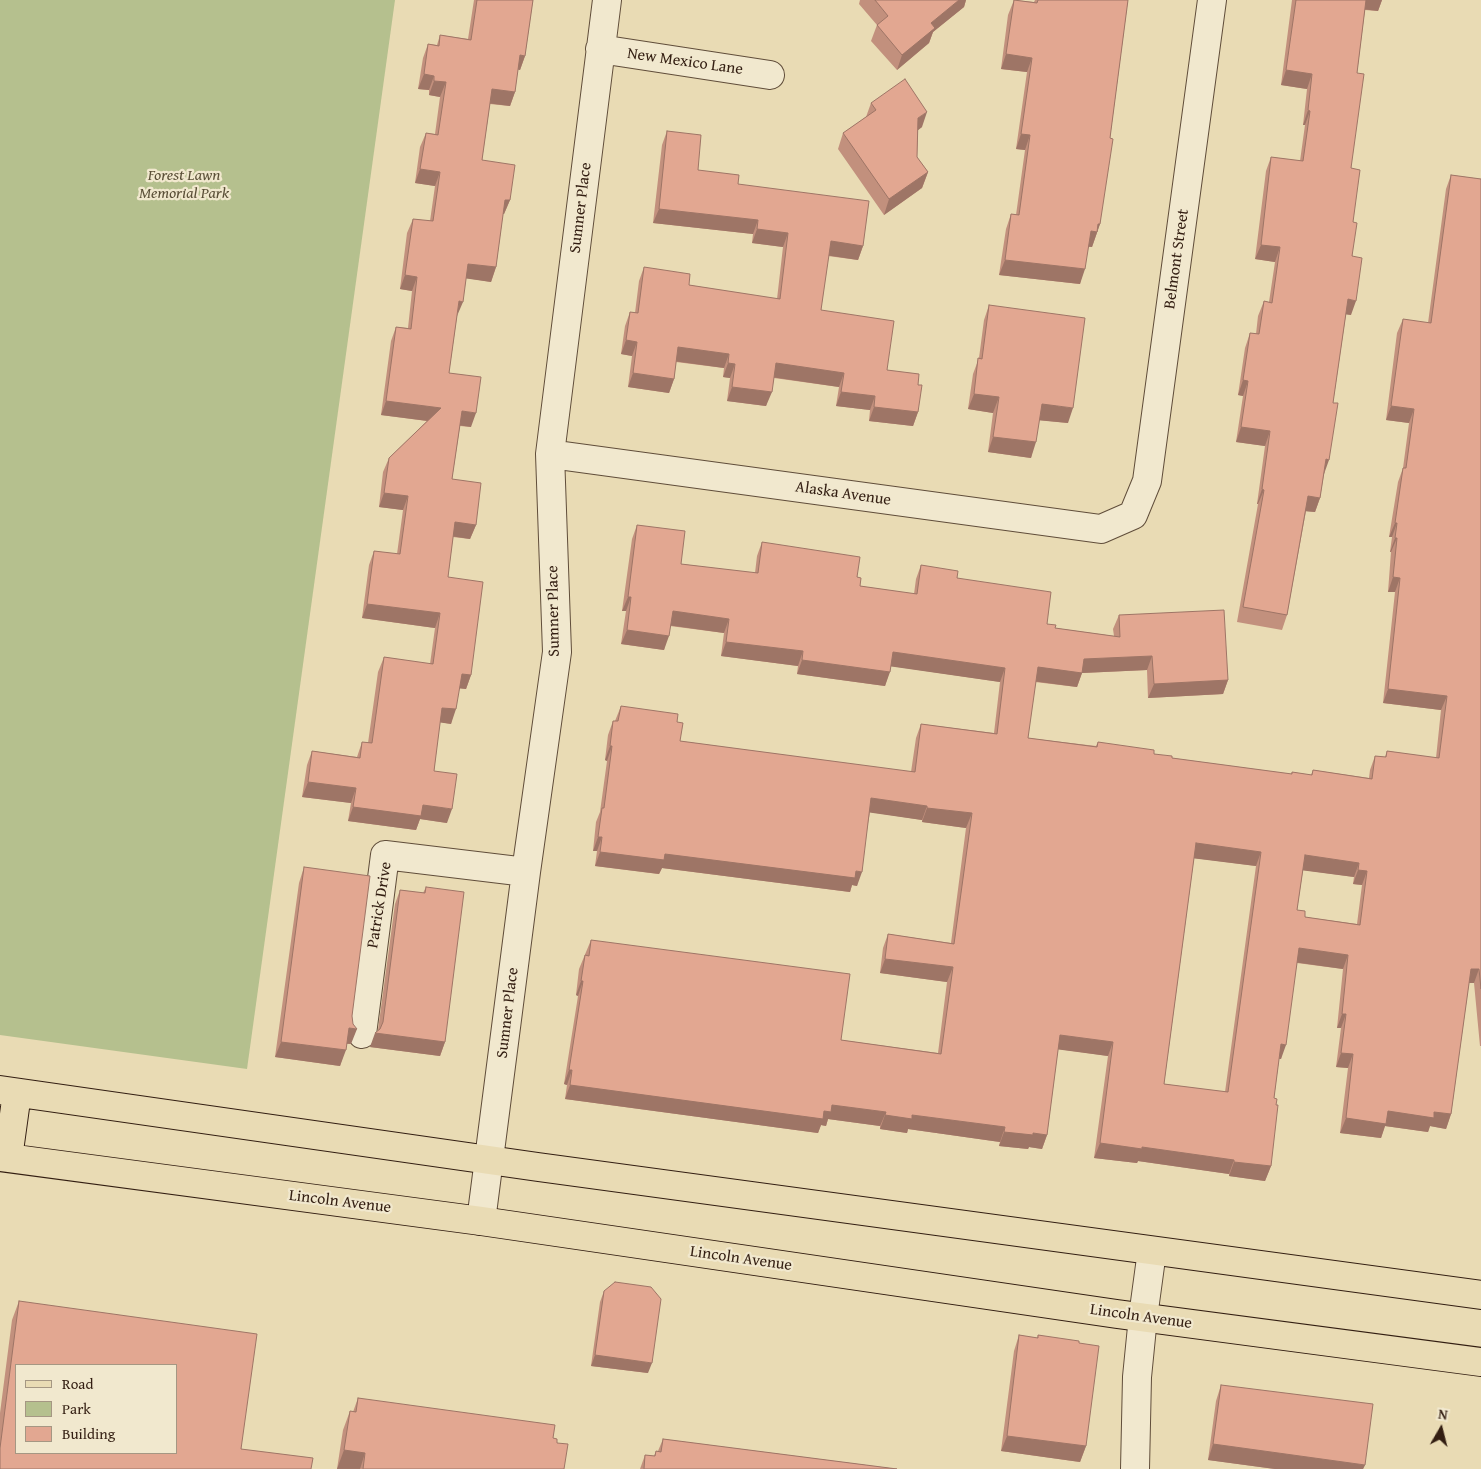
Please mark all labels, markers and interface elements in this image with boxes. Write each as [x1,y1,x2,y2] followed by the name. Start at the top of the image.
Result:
[626,44,744,80] street label: New Mexico Lane
[566,161,596,255] street label: Sumner Place
[139,166,229,204] park label: Forest Lawn Memorial Park
[1160,208,1194,310] street label: Belmont Street
[794,478,892,510] street label: Alaska Avenue
[544,565,564,657] street label: Sumner Place
[364,860,396,950] street label: Patrick Drive
[493,966,523,1060] street label: Sumner Place
[288,1186,392,1218] street label: Lincoln Avenue
[689,1242,793,1276] street label: Lincoln Avenue
[1089,1300,1193,1334] street label: Lincoln Avenue
[15,1364,178,1454] legend
[62,1373,93,1394] text: Road
[62,1398,91,1419] text: Park
[1416,1404,1466,1454] north arrow
[1437,1404,1449,1425] text: N
[62,1423,115,1444] text: Building

